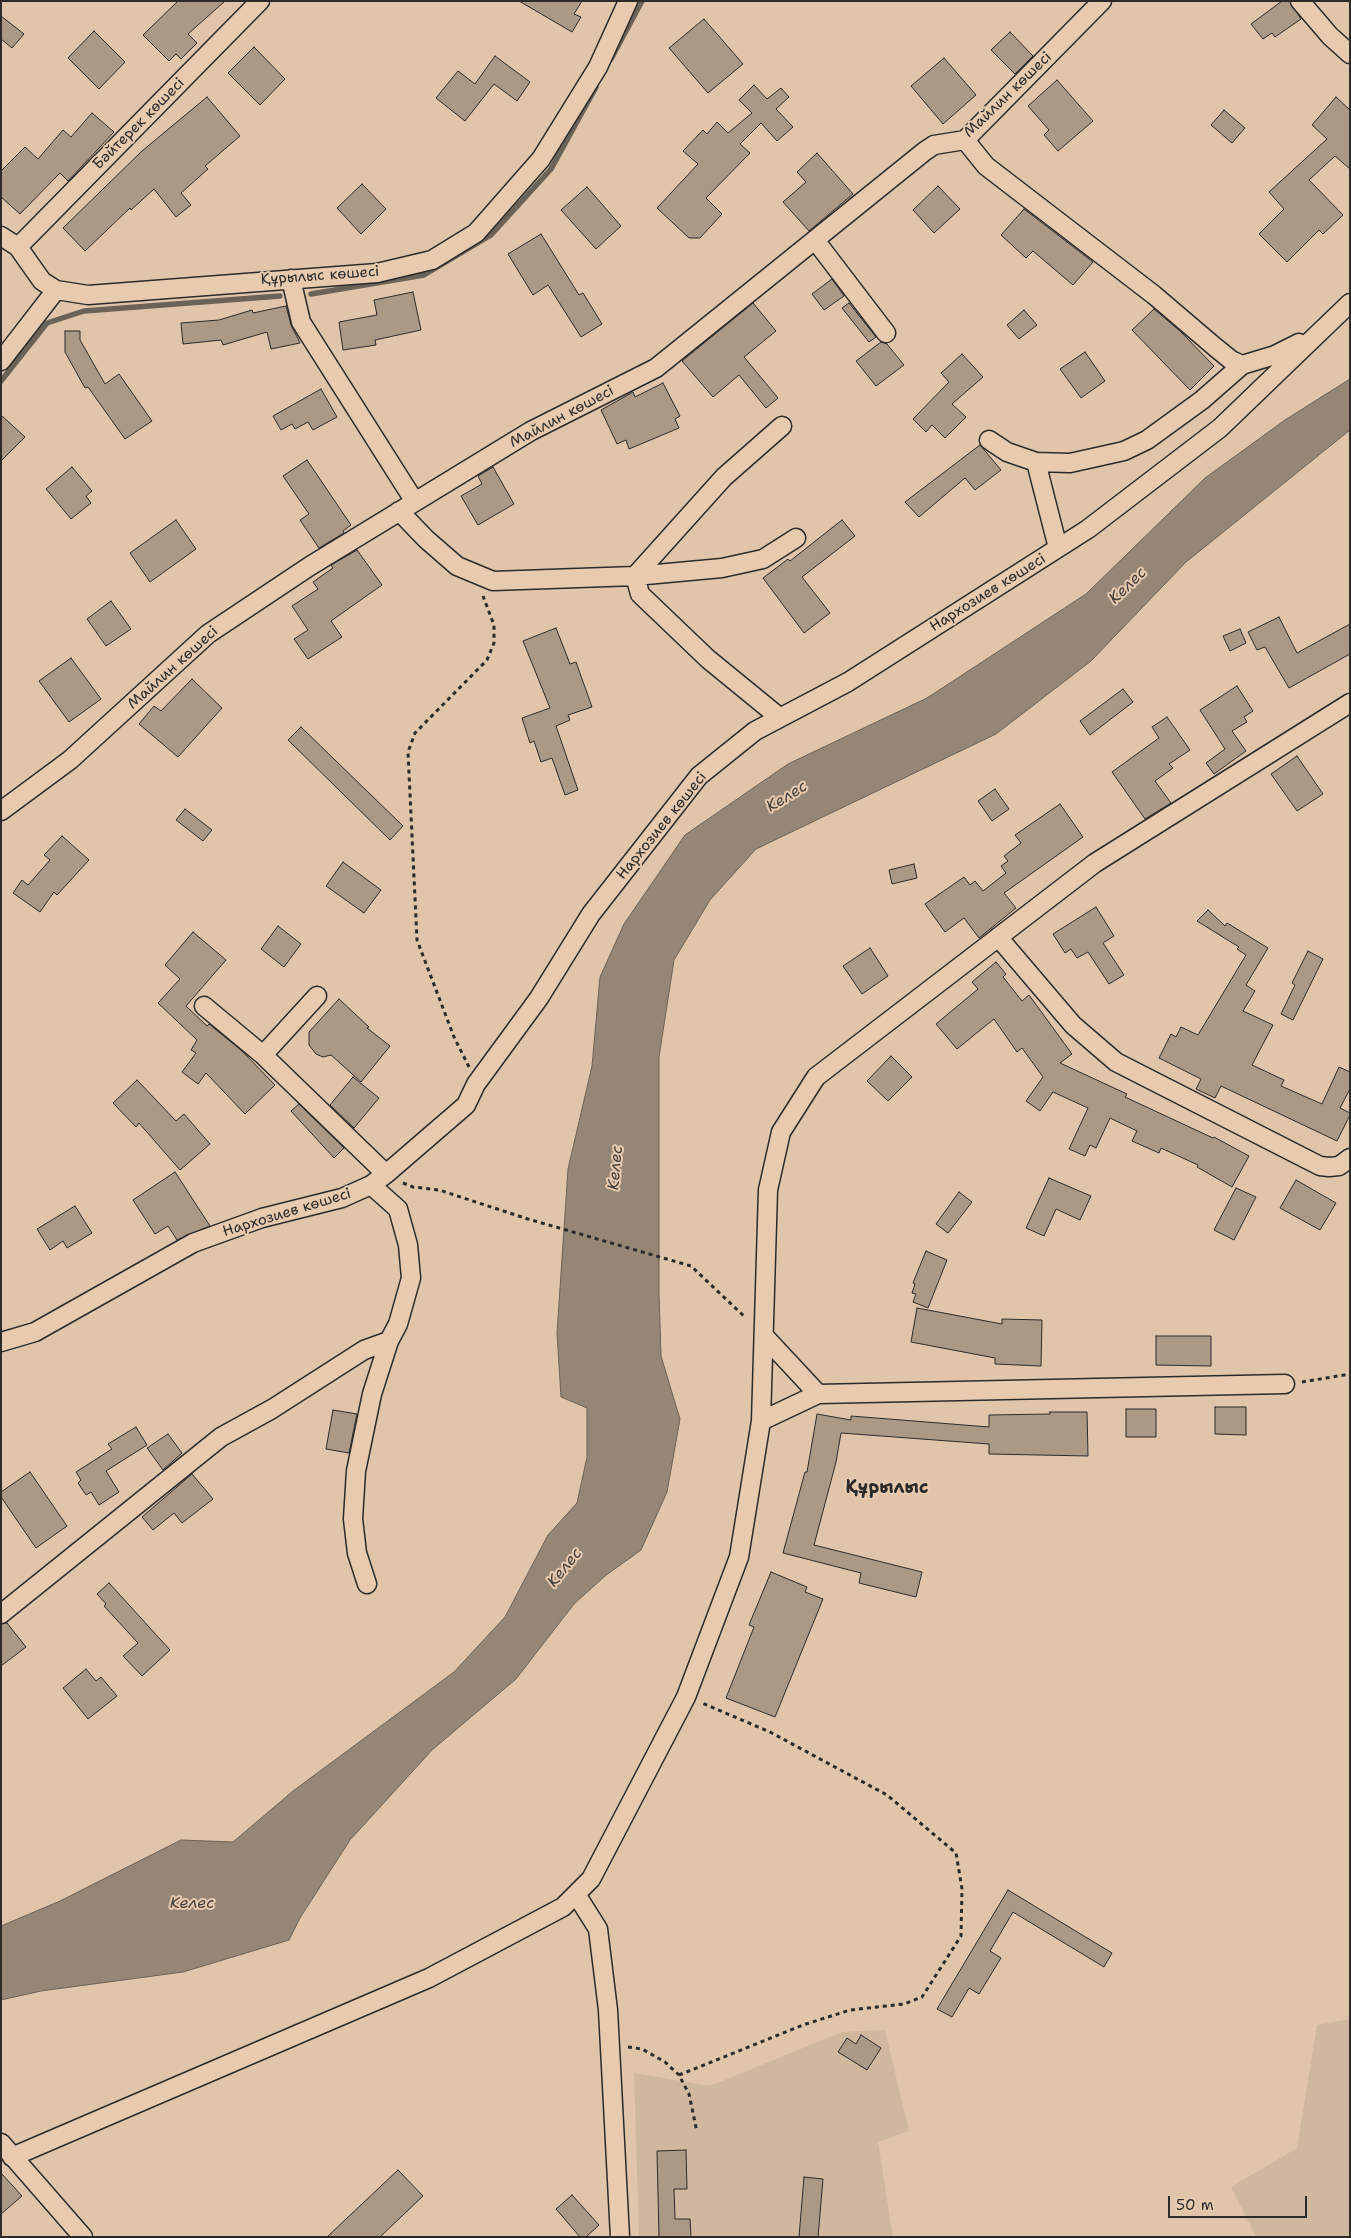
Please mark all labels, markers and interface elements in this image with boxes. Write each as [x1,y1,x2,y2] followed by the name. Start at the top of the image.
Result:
[960,48,1056,142] street label: Майлин көшесі
[89,74,189,174] street label: Бәйтерек көшесі
[260,263,380,289] street label: Құрылыс көшесі
[507,382,617,452] street label: Майлин көшесі
[927,550,1049,636] street label: Нархозиев көшесі
[1105,564,1151,608] water label: Келес
[124,623,222,713] street label: Майлин көшесі
[613,768,711,884] street label: Нархозиев көшесі
[763,777,811,817] water label: Келес
[604,1145,628,1191] water label: Келес
[221,1185,353,1241] street label: Нархозиев көшесі
[846,1477,928,1499] district label: Құрылыс
[543,1545,587,1591] water label: Келес
[170,1894,214,1914] water label: Келес
[1171,2186,1310,2218] scale bar
[1176,2195,1214,2215] text: 50 m

